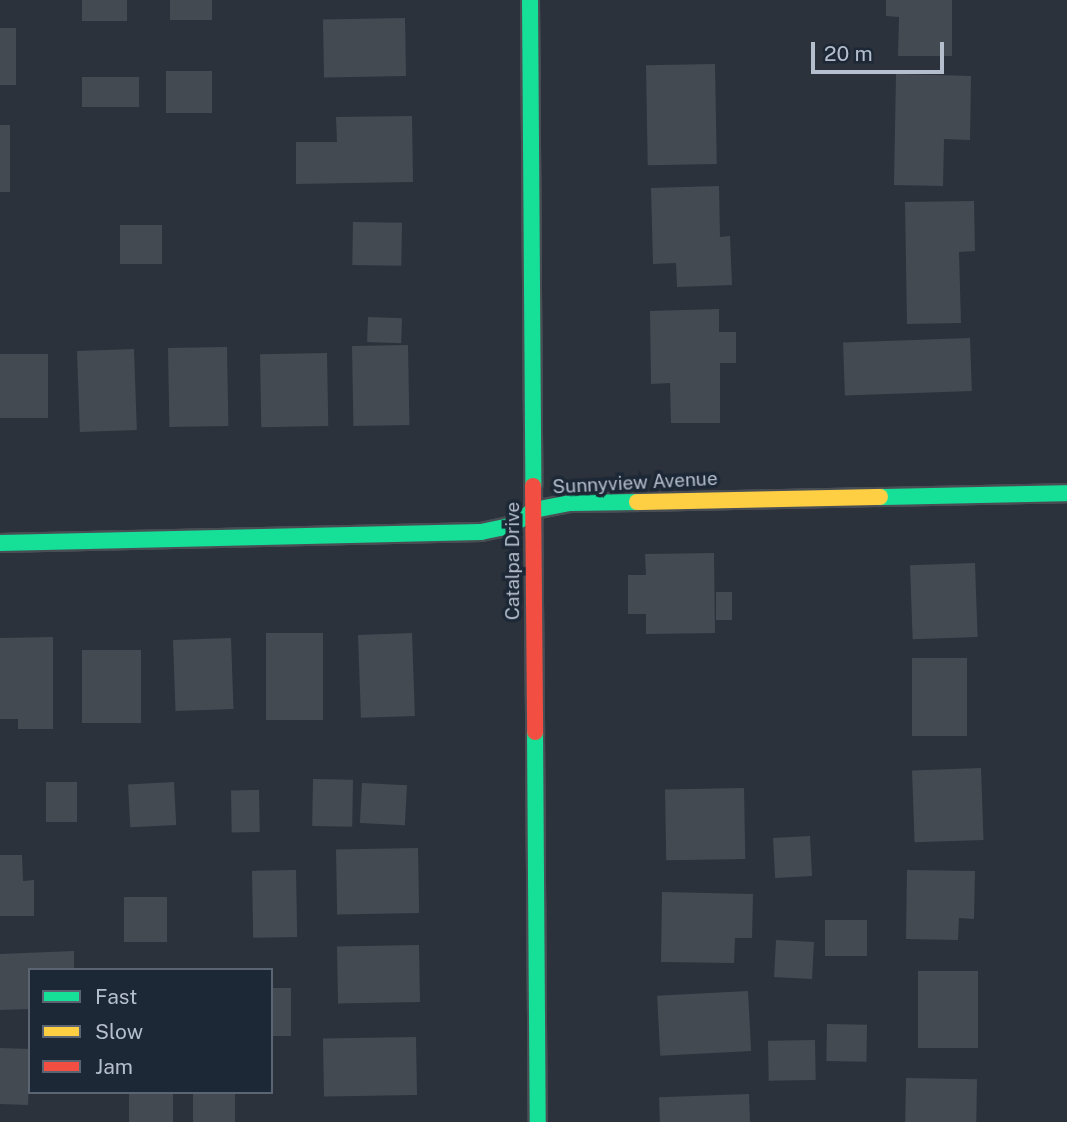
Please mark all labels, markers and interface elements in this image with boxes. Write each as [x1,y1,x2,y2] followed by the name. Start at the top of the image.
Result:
[815,28,948,72] scale bar
[824,41,873,66] text: 20 m
[552,467,718,499] street label: Sunnyview Avenue
[502,502,524,620] street label: Catalpa Drive
[28,968,273,1094] legend
[95,984,137,1009] text: Fast
[95,1019,143,1044] text: Slow
[95,1054,133,1079] text: Jam

